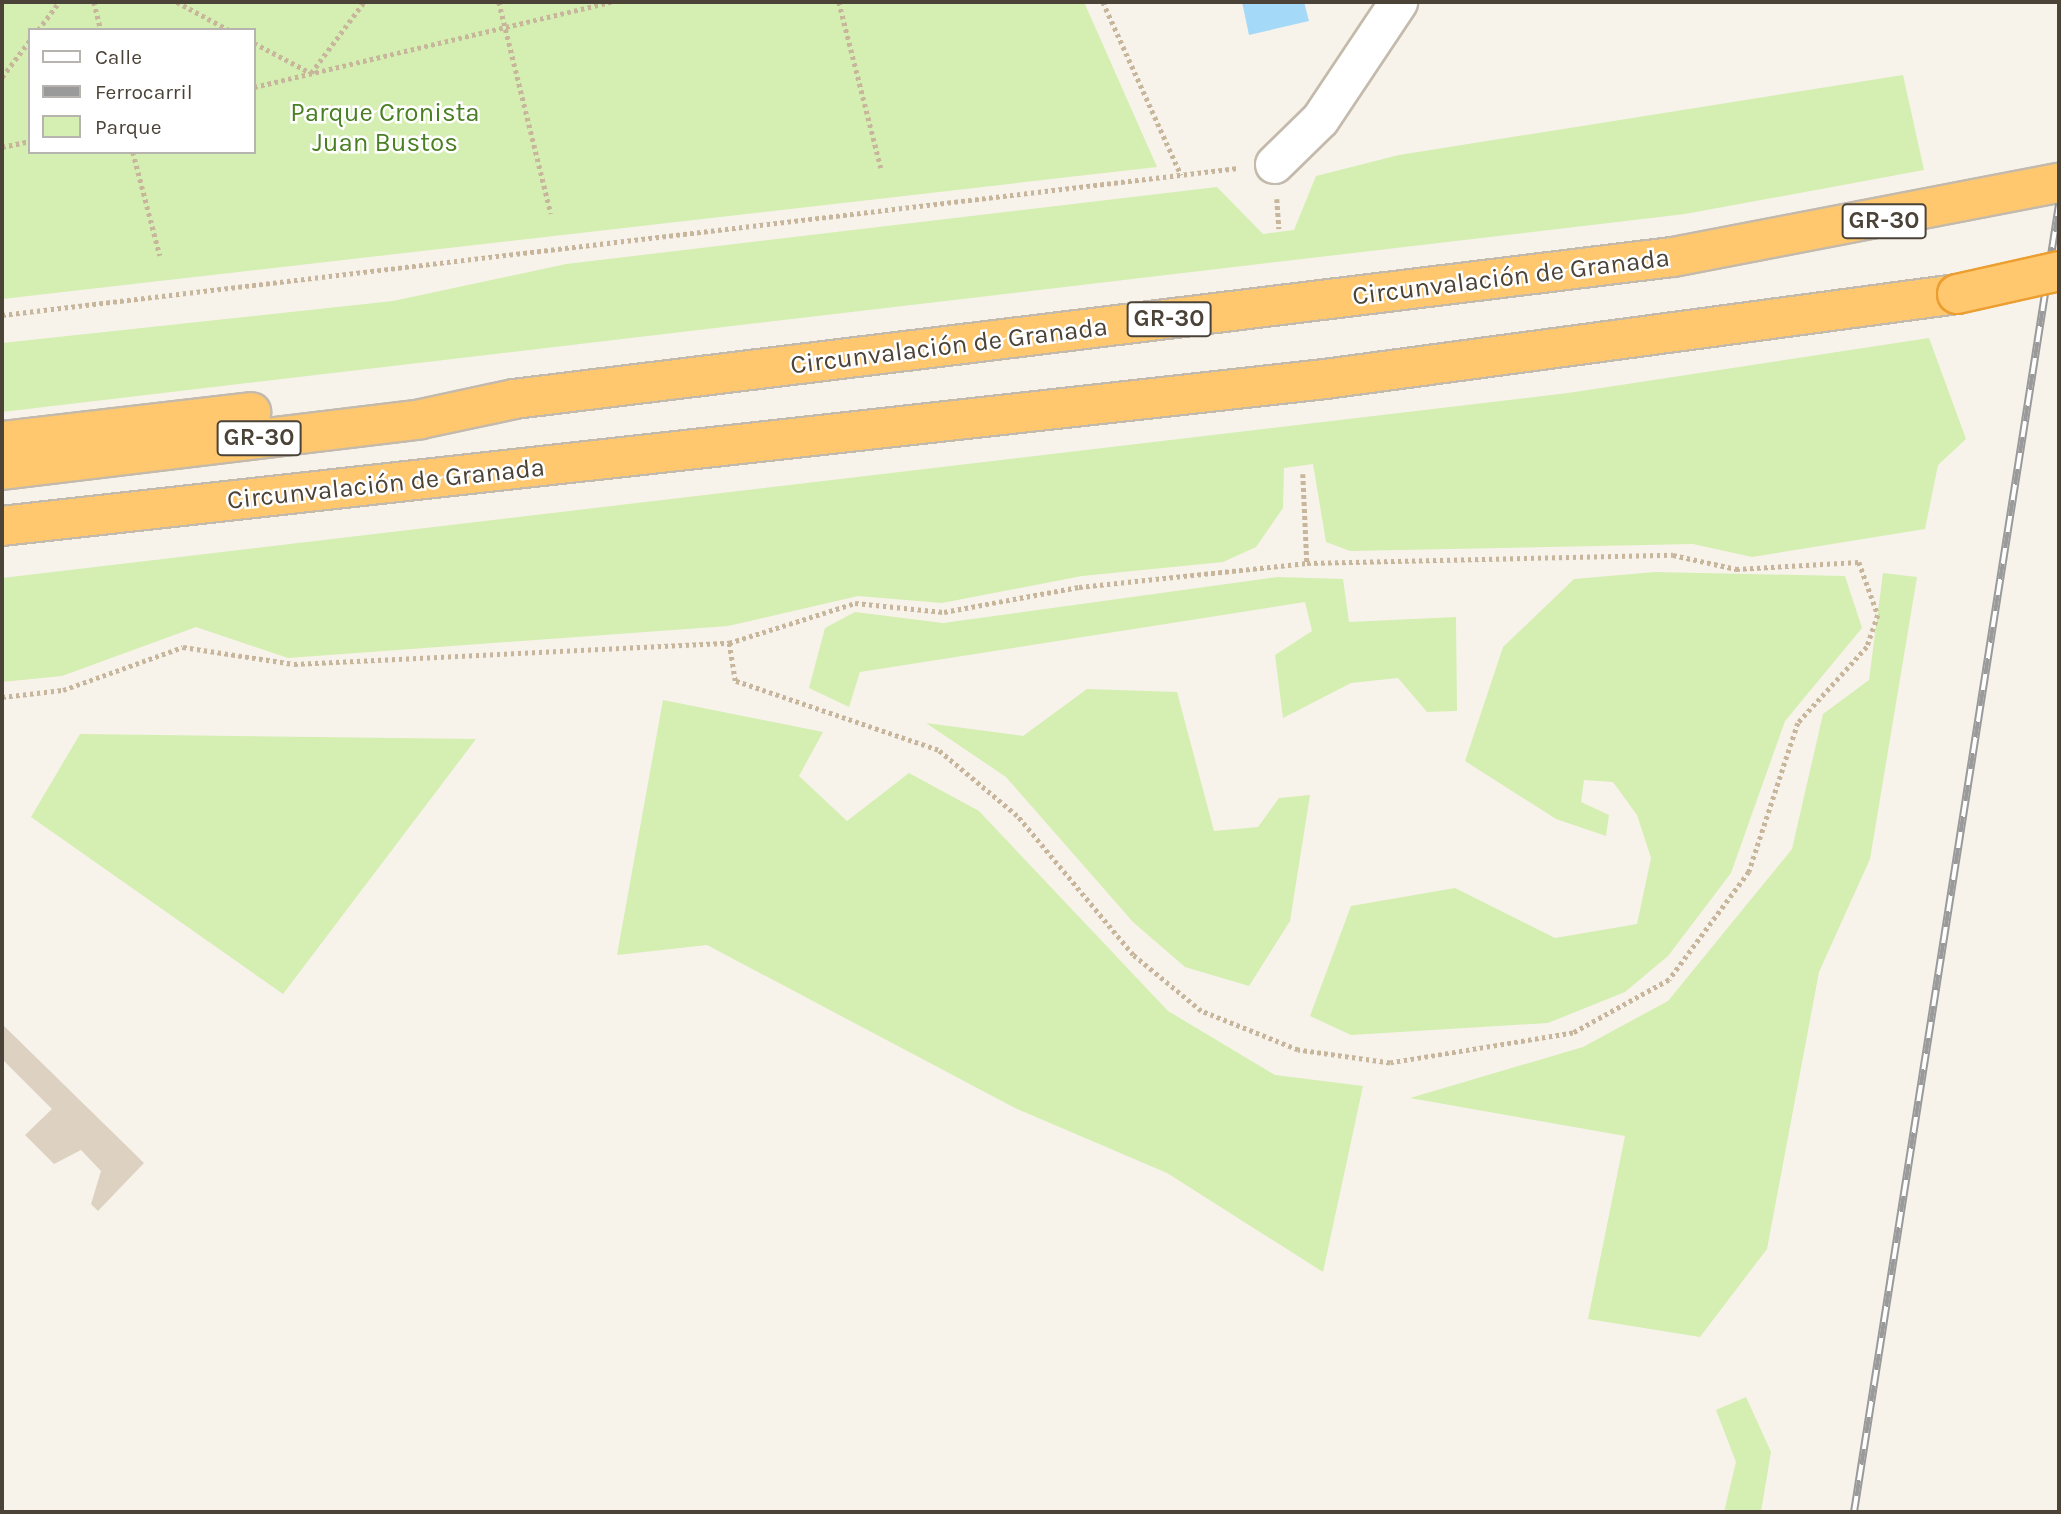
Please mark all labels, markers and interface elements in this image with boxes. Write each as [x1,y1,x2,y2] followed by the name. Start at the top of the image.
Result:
[28,28,256,154] legend
[95,45,142,69] text: Calle
[95,80,193,104] text: Ferrocarril
[290,97,480,158] park label: Parque Cronista Juan Bustos
[95,115,162,139] text: Parque
[1840,201,1928,242] road number: GR-30
[1351,242,1671,312] street label: Circunvalación de Granada
[1125,298,1213,340] road number: GR-30
[789,311,1109,381] street label: Circunvalación de Granada
[215,418,303,458] road number: GR-30
[226,452,546,516] street label: Circunvalación de Granada

